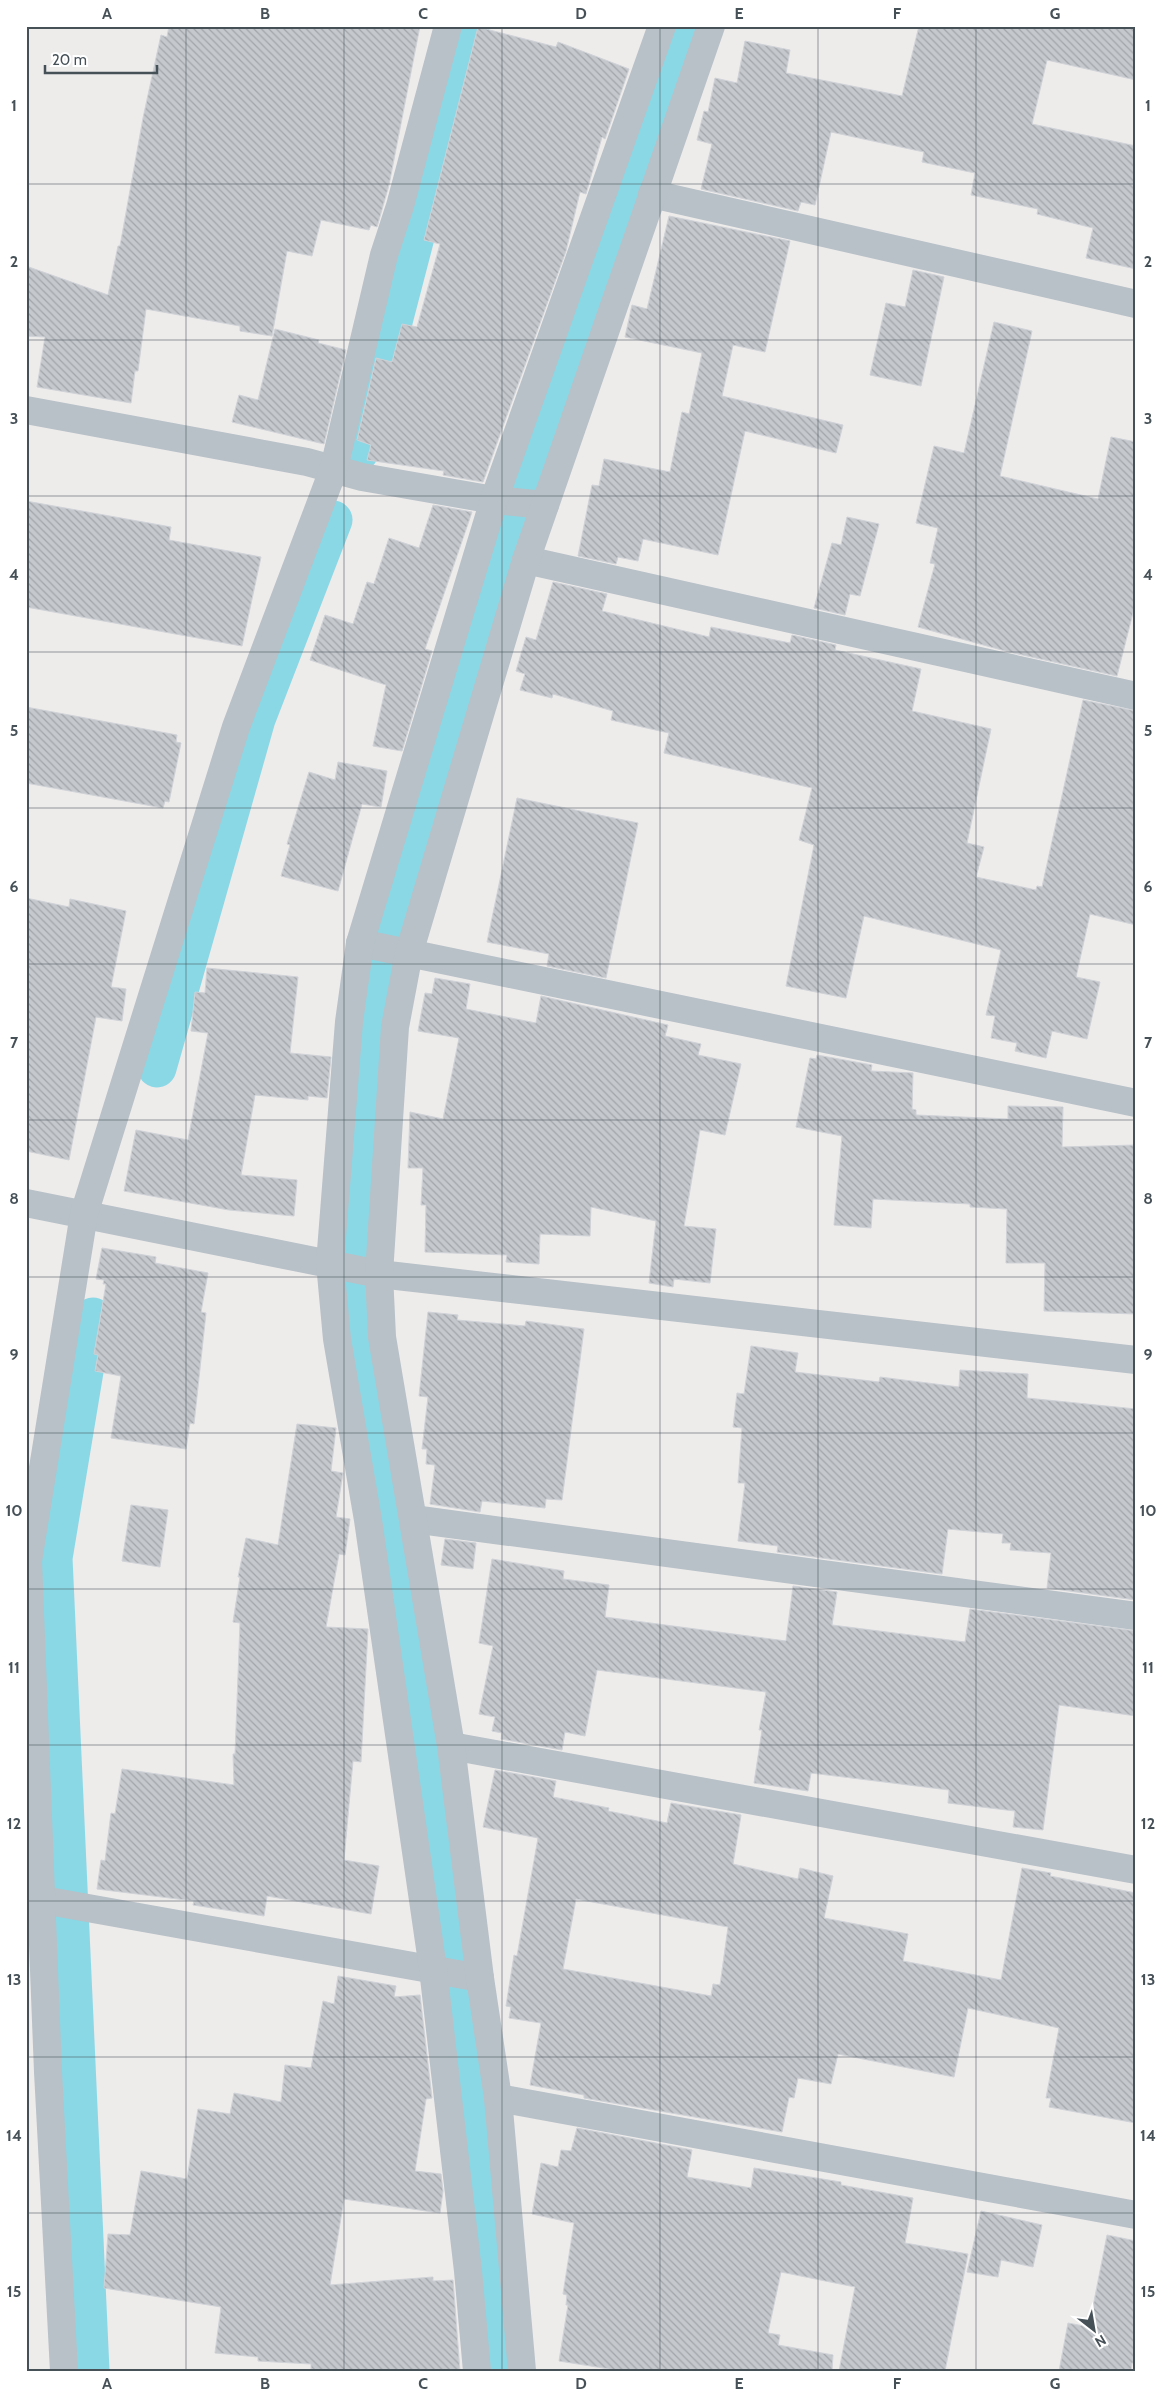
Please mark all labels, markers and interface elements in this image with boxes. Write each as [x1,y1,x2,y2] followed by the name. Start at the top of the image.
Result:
[102,4,112,23] text: A
[260,4,270,23] text: B
[418,4,428,23] text: C
[575,4,587,23] text: D
[734,4,744,23] text: E
[893,4,902,23] text: F
[1050,4,1060,23] text: G
[45,42,158,74] scale bar
[52,51,87,69] text: 20 m
[11,96,17,115] text: 1
[1145,96,1151,115] text: 1
[10,252,18,271] text: 2
[1144,252,1152,271] text: 2
[10,409,18,428] text: 3
[1144,409,1152,428] text: 3
[9,565,19,584] text: 4
[1143,565,1153,584] text: 4
[10,721,18,740] text: 5
[1144,721,1152,740] text: 5
[10,877,19,896] text: 6
[1144,877,1153,896] text: 6
[10,1033,19,1052] text: 7
[1144,1033,1153,1052] text: 7
[9,1189,19,1208] text: 8
[1143,1189,1153,1208] text: 8
[10,1345,19,1364] text: 9
[1144,1345,1153,1364] text: 9
[5,1501,23,1520] text: 10
[1139,1501,1157,1520] text: 10
[8,1658,20,1677] text: 11
[1142,1658,1154,1677] text: 11
[7,1814,21,1833] text: 12
[1141,1814,1155,1833] text: 12
[7,1970,21,1989] text: 13
[1141,1970,1155,1989] text: 13
[6,2126,22,2145] text: 14
[1140,2126,1156,2145] text: 14
[7,2282,21,2301] text: 15
[1141,2282,1155,2301] text: 15
[1070,2304,1120,2354] north arrow
[1092,2331,1110,2351] text: N
[102,2374,112,2393] text: A
[260,2374,270,2393] text: B
[418,2374,428,2393] text: C
[575,2374,587,2393] text: D
[734,2374,744,2393] text: E
[893,2374,902,2393] text: F
[1050,2374,1060,2393] text: G

